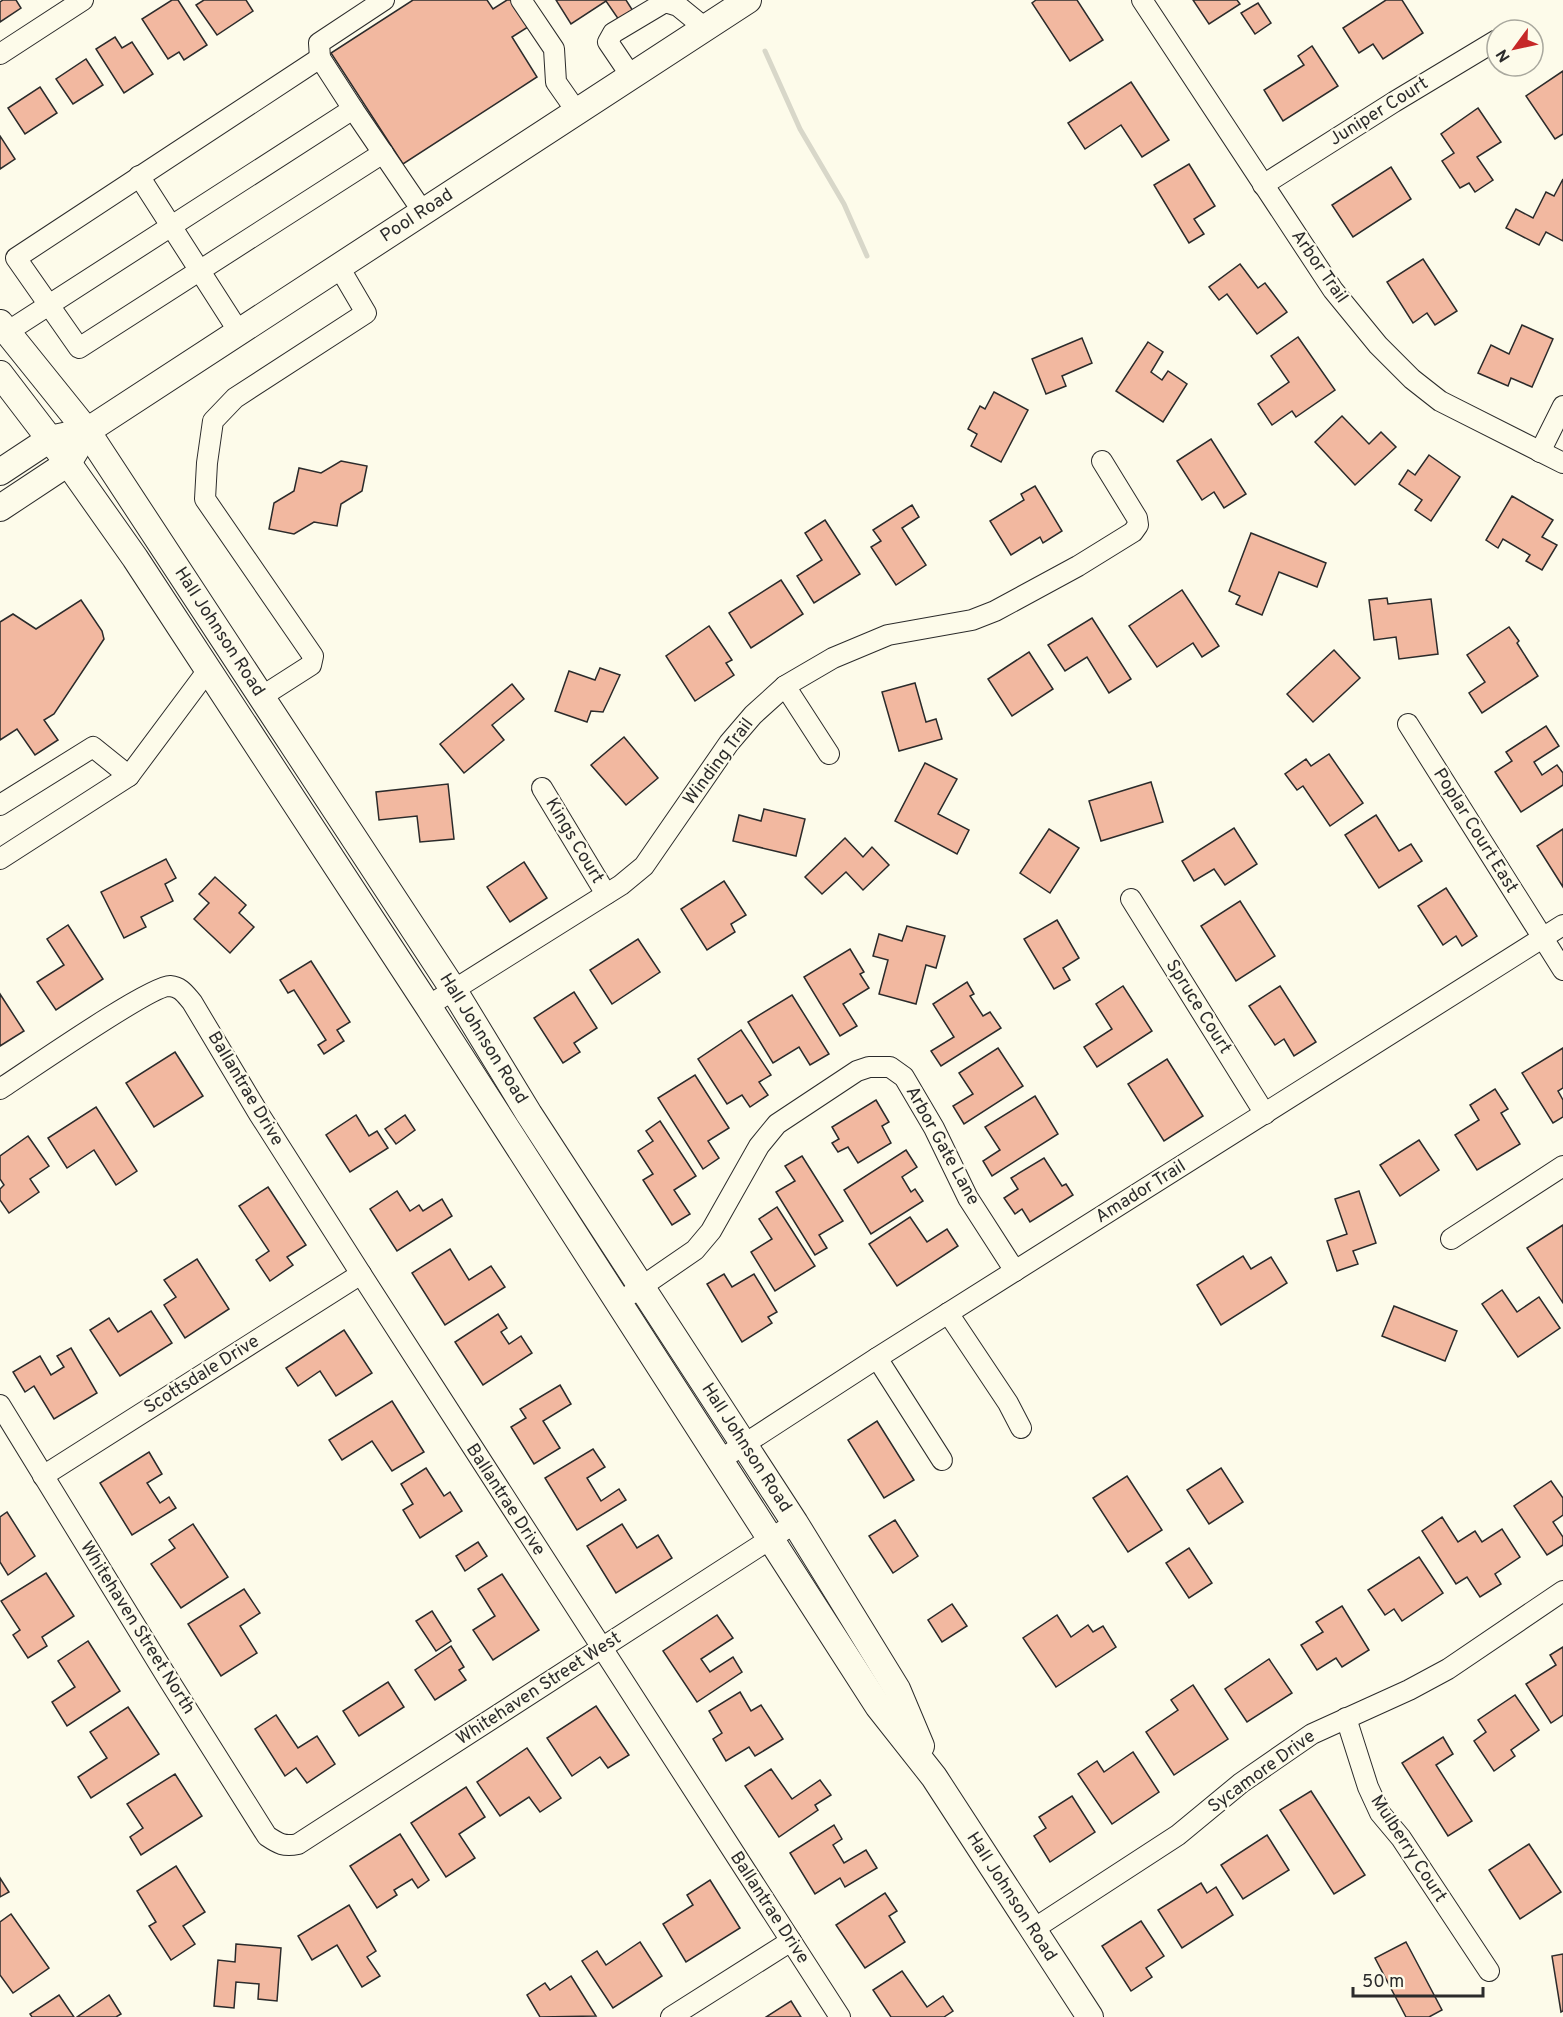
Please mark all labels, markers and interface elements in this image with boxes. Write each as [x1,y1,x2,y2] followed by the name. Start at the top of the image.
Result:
[1485,18,1545,78] north arrow
[1493,45,1516,65] text: N
[1325,72,1433,152] street label: Juniper Court
[376,184,458,248] street label: Pool Road
[1285,226,1353,308] street label: Arbor Trail
[169,563,269,701] street label: Hall Johnson Road
[679,714,759,810] street label: Winding Trail
[1427,764,1523,898] street label: Poplar Court East
[539,794,609,888] street label: Kings Court
[1160,956,1236,1058] street label: Spruce Court
[434,969,532,1109] street label: Hall Johnson Road
[202,1028,288,1150] street label: Ballantrae Drive
[900,1082,984,1210] street label: Arbor Gate Lane
[1092,1155,1190,1229] street label: Amador Trail
[140,1330,264,1420] street label: Scottsdale Drive
[696,1379,796,1517] street label: Hall Johnson Road
[460,1439,550,1561] street label: Ballantrae Drive
[74,1537,200,1719] street label: Whitehaven Street North
[452,1627,626,1751] street label: Whitehaven Street West
[1204,1725,1320,1819] street label: Sycamore Drive
[1365,1791,1451,1907] street label: Mulberry Court
[961,1828,1061,1966] street label: Hall Johnson Road
[724,1847,814,1969] street label: Ballantrae Drive
[1353,1960,1484,1998] scale bar
[1362,1971,1404,1994] text: 50 m

